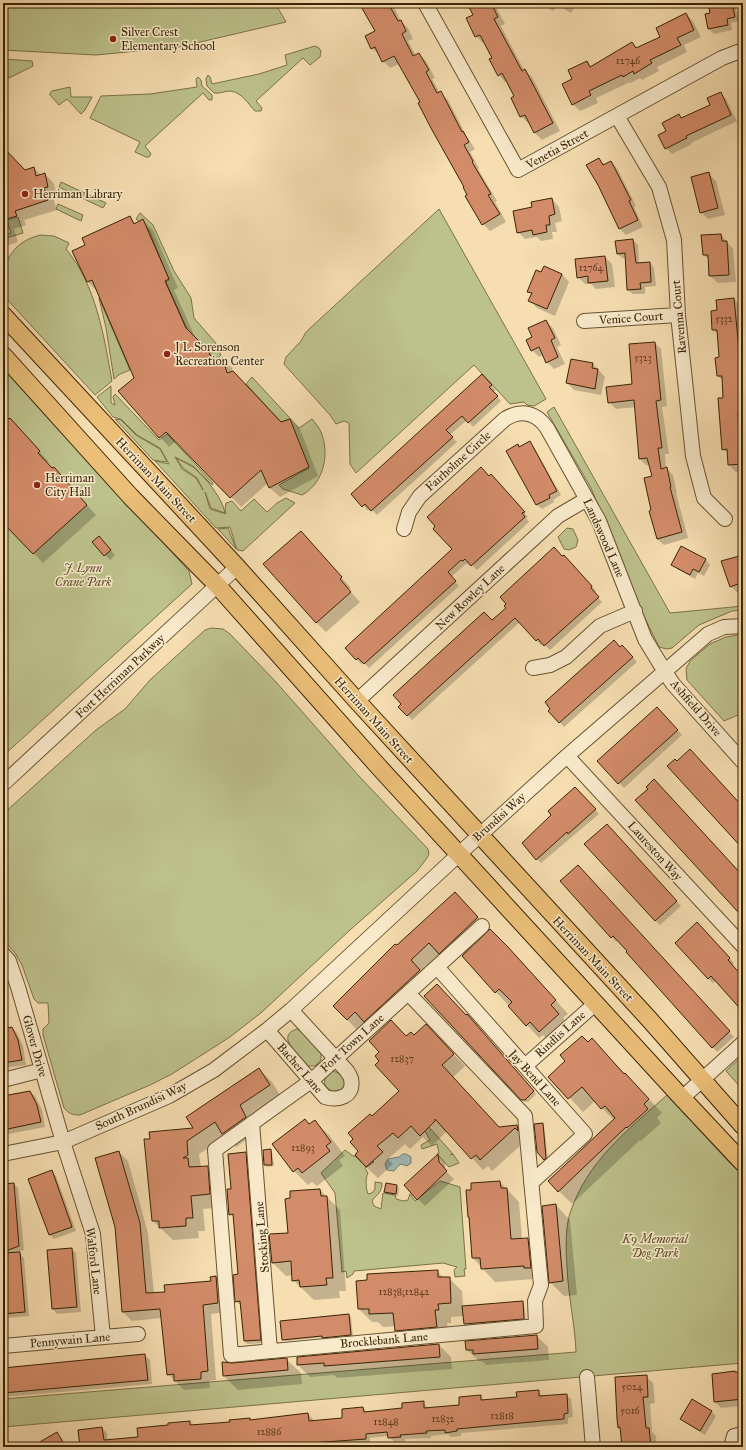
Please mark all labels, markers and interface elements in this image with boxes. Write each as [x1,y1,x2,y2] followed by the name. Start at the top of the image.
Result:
[121,25,216,53] place label: Silver Crest Elementary School
[108,34,118,44] marker: Silver Crest Elementary School
[616,55,641,67] house number: 12746
[523,126,591,172] street label: Venetia Street
[33,187,123,201] place label: Herriman Library
[20,189,30,199] marker: Herriman Library
[579,262,604,274] house number: 12764
[669,279,689,355] street label: Ravenna Court
[597,309,664,327] street label: Venice Court
[715,313,733,325] house number: 5332
[173,340,264,368] place label: J L Sorenson Recreation Center
[162,349,172,359] marker: J L Sorenson Recreation Center
[634,352,652,364] house number: 5323
[422,428,494,494] street label: Fairholme Circle
[113,434,200,526] street label: Herriman Main Street
[45,471,95,499] place label: Herriman City Hall
[32,480,42,490] marker: Herriman City Hall
[580,496,628,580] street label: Landswood Lane
[55,561,112,589] park label: J. Lynn Crane Park
[433,561,507,633] street label: New Rowley Lane
[72,631,168,721] street label: Fort Herriman Parkway
[332,674,417,767] street label: Herriman Main Street
[667,676,724,739] street label: Ashfield Drive
[470,789,529,844] street label: Brundisi Way
[625,818,686,884] street label: Laureston Way
[550,913,637,1005] street label: Herriman Main Street
[532,1008,588,1060] street label: Rindlis Lane
[317,1011,387,1075] street label: Fort Town Lane
[20,1014,50,1078] street label: Glover Drive
[274,1040,326,1096] street label: Bacher Lane
[504,1045,564,1110] street label: Jay Bend Lane
[390,1053,414,1065] house number: 12837
[93,1079,189,1133] street label: South Brundisi Way
[291,1142,315,1154] house number: 12893
[252,1201,273,1273] street label: Stocking Lane
[83,1227,105,1295] street label: Walford Lane
[621,1232,690,1260] park label: K9 Memorial Dog Park
[378,1286,430,1298] house number: 12838;12842
[339,1329,429,1351] street label: Brocklebank Lane
[29,1330,111,1350] street label: Pennywain Lane
[622,1381,643,1393] house number: 5024
[620,1405,641,1417] house number: 5016
[490,1410,514,1422] house number: 12818
[431,1413,455,1425] house number: 12832
[373,1416,399,1428] house number: 12848
[257,1426,282,1438] house number: 12886

